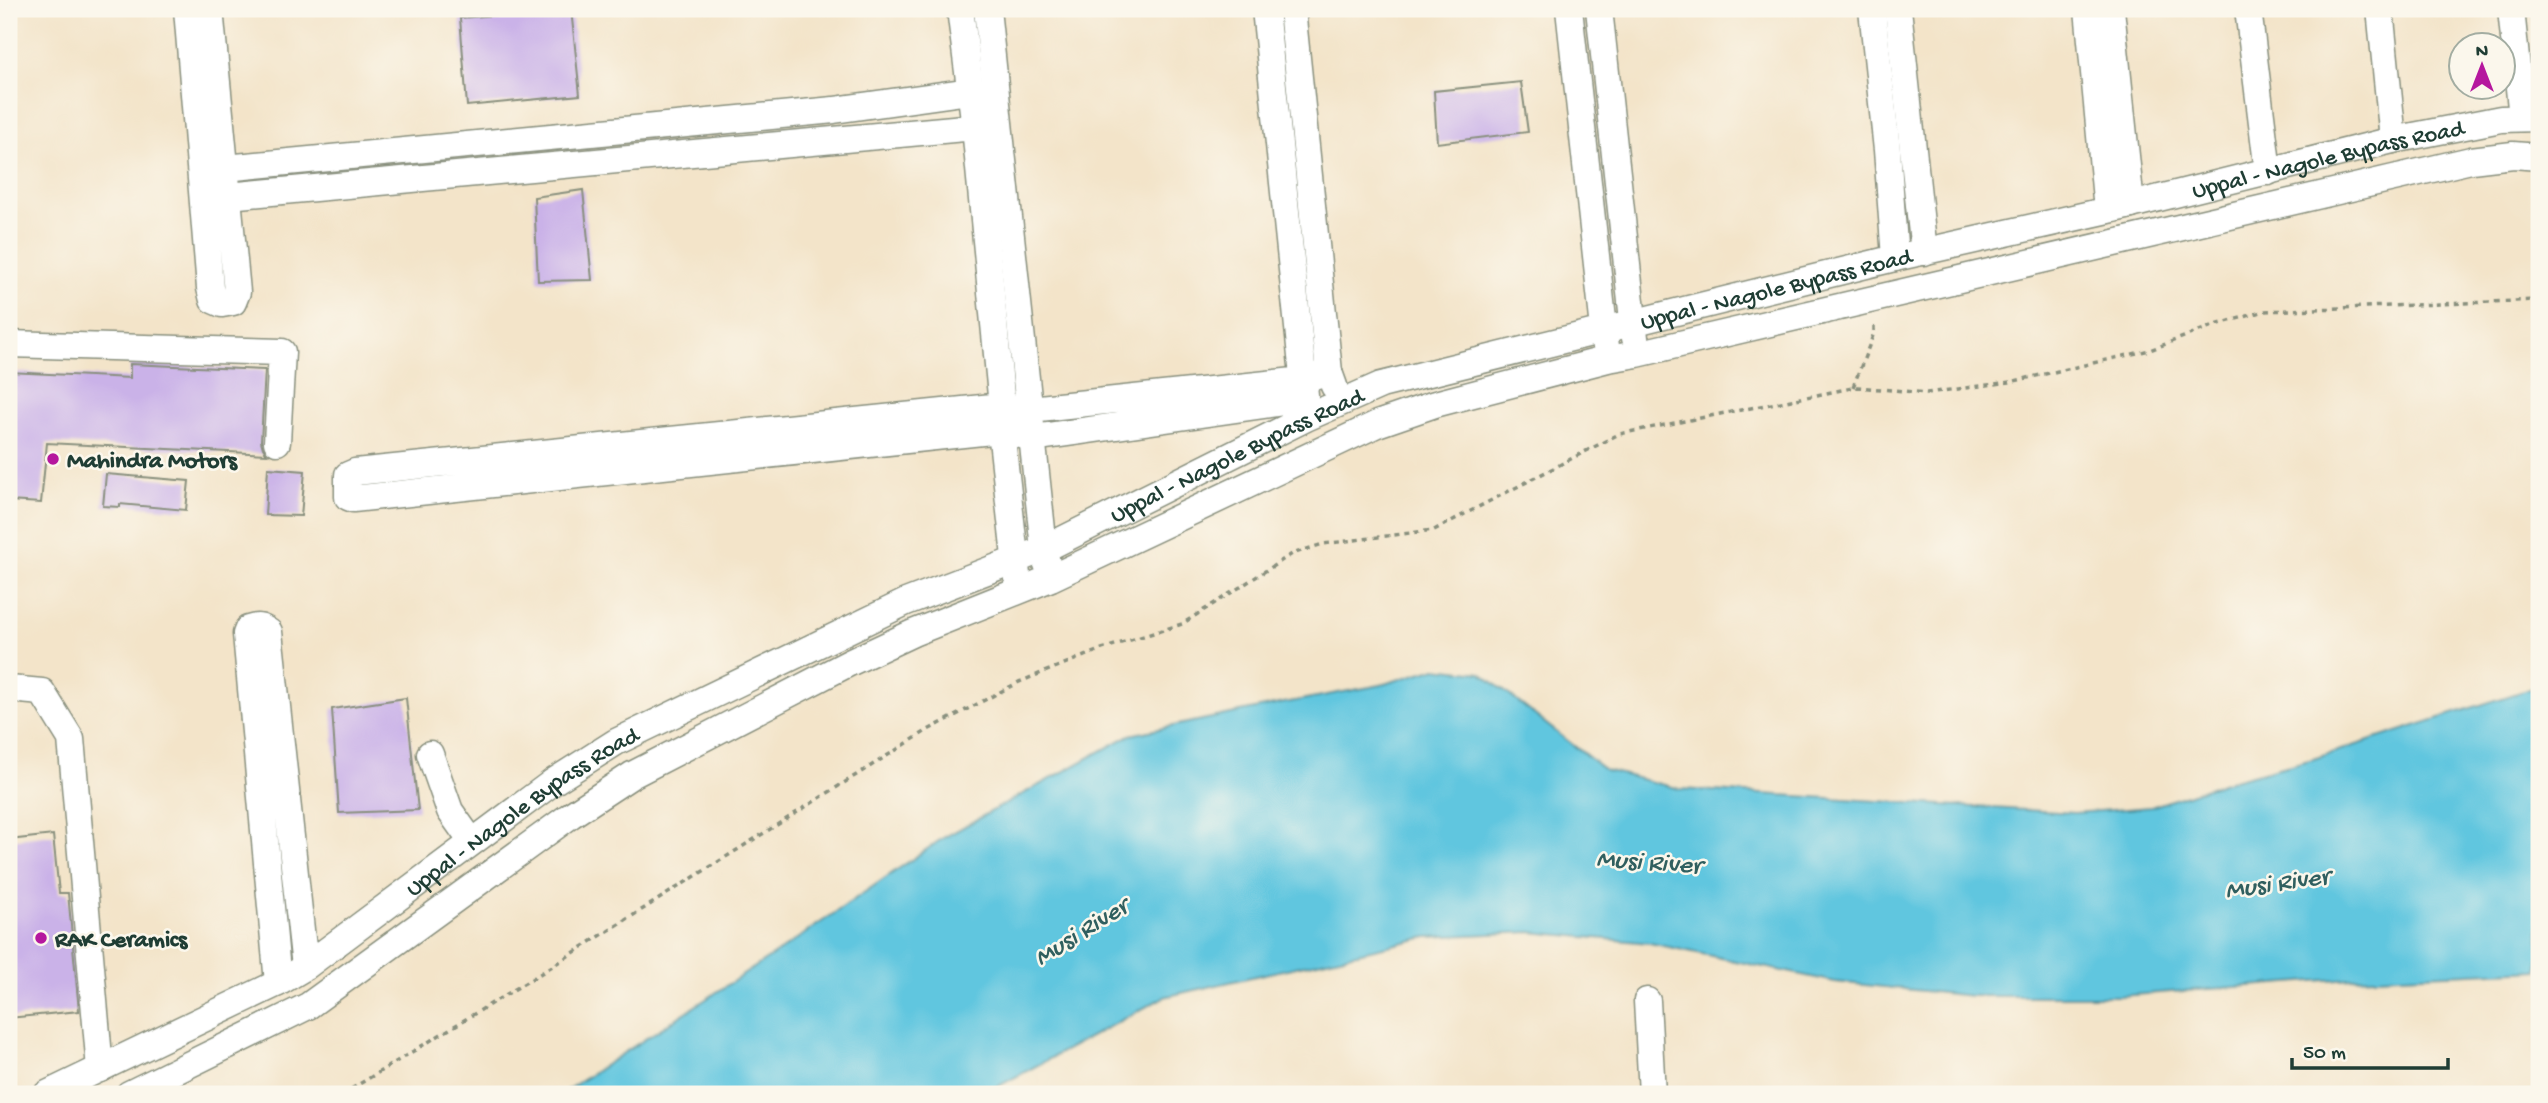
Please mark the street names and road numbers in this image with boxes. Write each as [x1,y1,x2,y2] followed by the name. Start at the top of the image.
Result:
[2189,115,2469,207] street label: Uppal - Nagole Bypass Road
[1638,243,1917,338] street label: Uppal - Nagole Bypass Road
[1106,383,1371,531] street label: Uppal - Nagole Bypass Road
[401,721,646,905] street label: Uppal - Nagole Bypass Road

